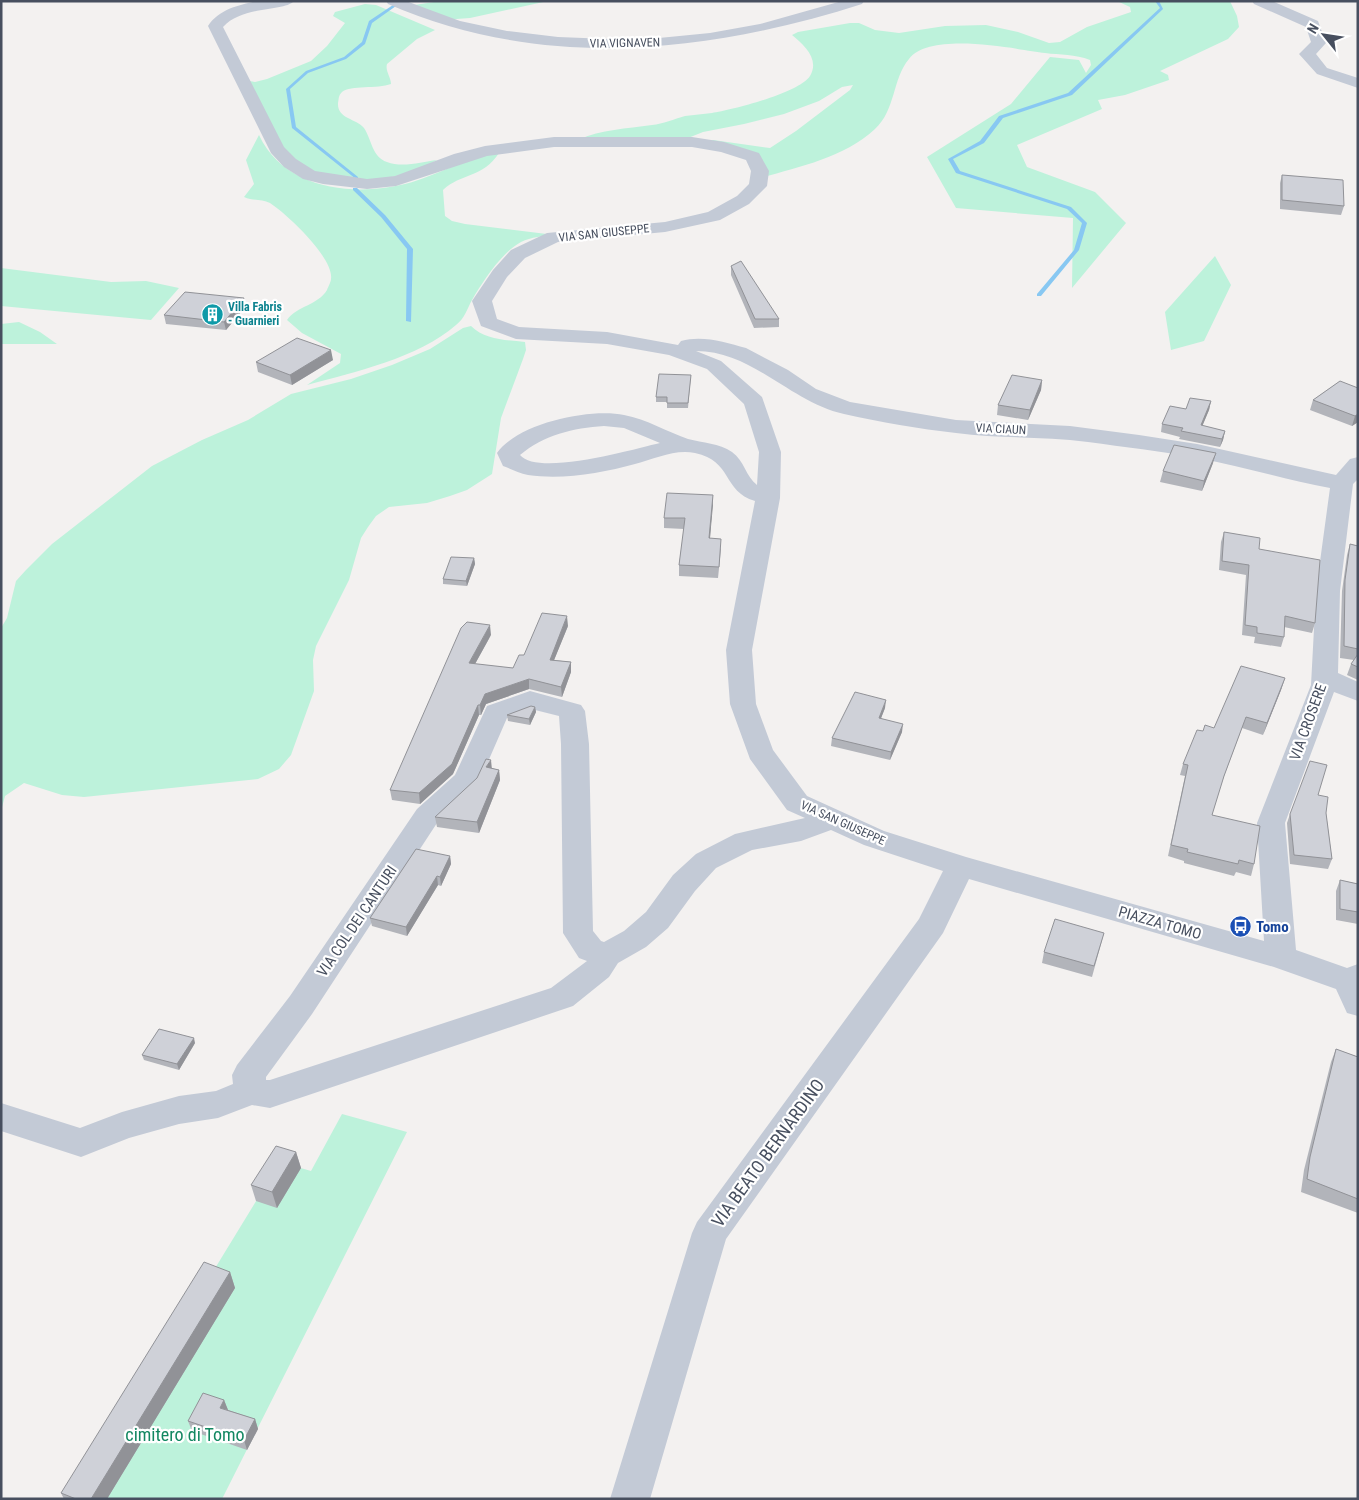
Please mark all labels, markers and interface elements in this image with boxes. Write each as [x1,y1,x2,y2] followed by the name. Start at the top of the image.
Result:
[1299,10,1349,60] north arrow
[1304,21,1322,36] text: N
[590,35,660,51] street label: VIA VIGNAVEN
[558,221,650,245] street label: VIA SAN GIUSEPPE
[228,300,283,328] place label: Villa Fabris - Guarnieri
[200,302,224,326] building icon: Villa Fabris - Guarnieri
[975,421,1027,437] street label: VIA CIAUN
[1286,681,1330,763] street label: VIA CROSERE
[799,798,887,848] street label: VIA SAN GIUSEPPE
[313,862,401,980] street label: VIA COL DEI CANTURI
[1116,903,1204,943] street label: PIAZZA TOMO
[1228,915,1252,939] bus stop icon: Tomo
[1256,918,1289,936] place label: Tomo
[707,1075,828,1231] street label: VIA BEATO BERNARDINO
[125,1424,245,1445] park label: cimitero di Tomo

